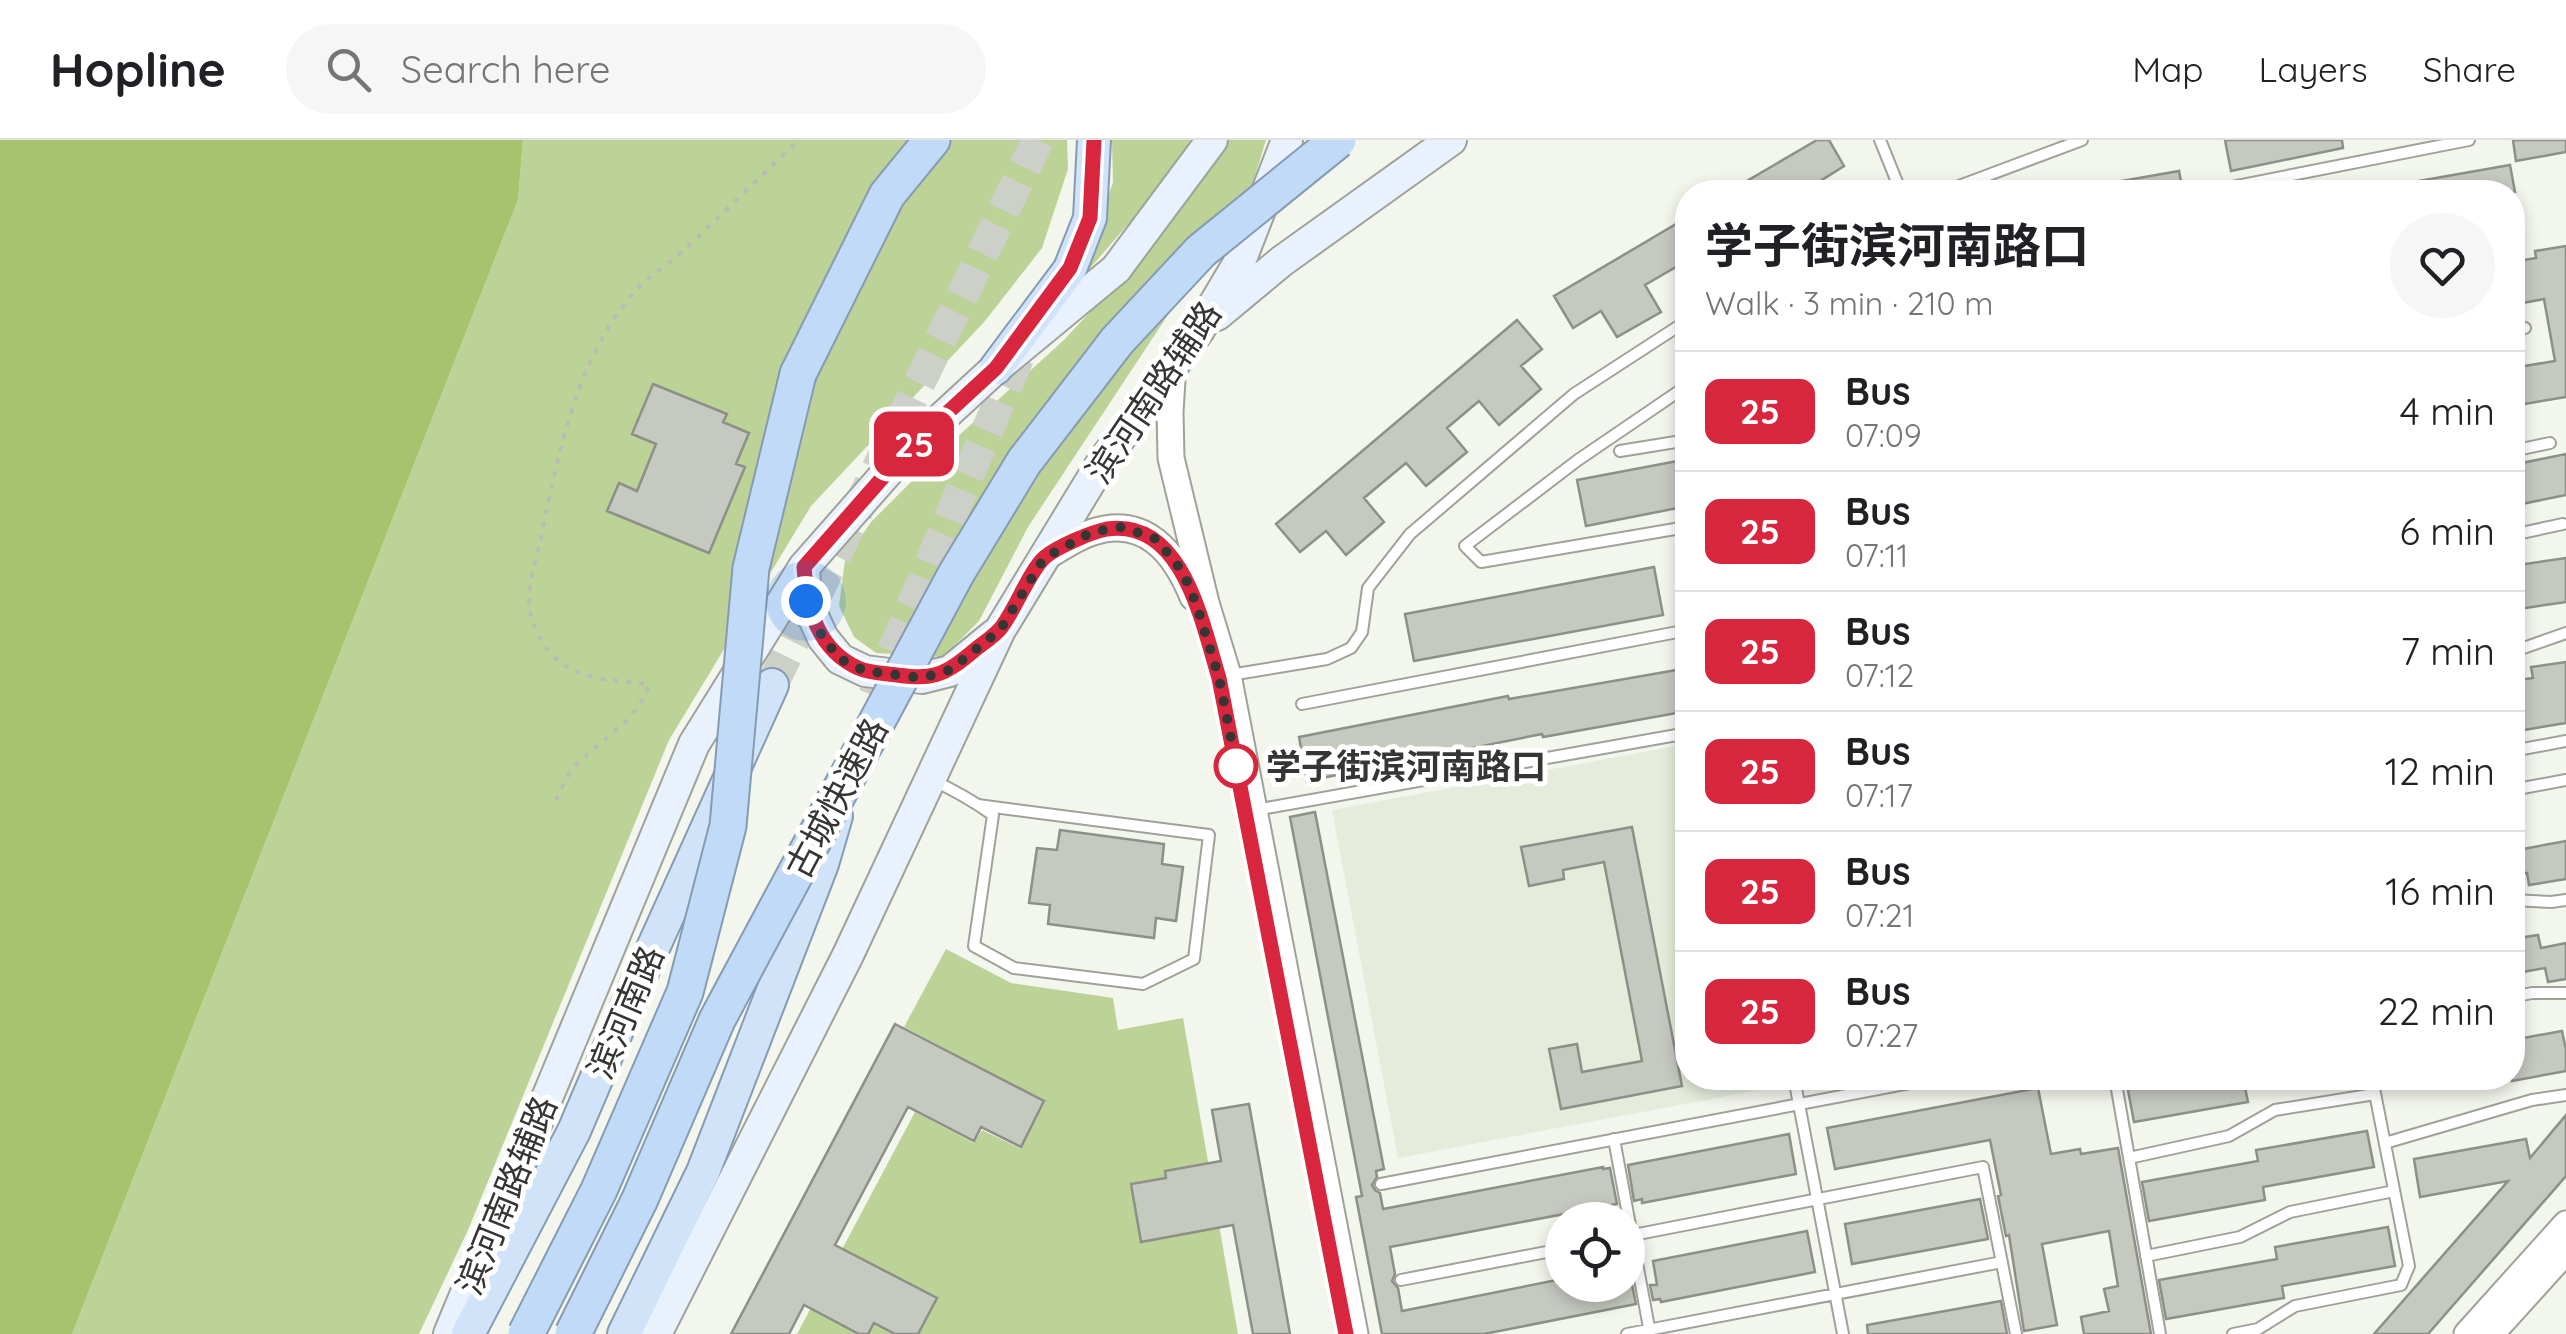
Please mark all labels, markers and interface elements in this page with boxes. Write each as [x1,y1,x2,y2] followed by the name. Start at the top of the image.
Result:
[286,24,986,114] search box
[50,39,226,99] text: Hopline
[321,42,376,97] icon: search
[401,45,611,93] text: Search here
[2132,47,2204,91] text: Map
[2259,47,2368,91] text: Layers
[2423,47,2516,91] text: Share
[2390,213,2495,318] button: heart
[1705,215,2089,275] text: 学子街滨河南路口
[1705,283,1993,323] text: Walk · 3 min · 210 m
[1076,293,1230,491] street label: 滨河南路辅路
[1845,367,1911,415] text: Bus
[2400,387,2495,435] text: 4 min
[1740,389,1780,433] text: 25
[869,412,959,476] line badge: 25
[1845,415,1922,455] text: 07:09
[894,422,934,466] text: 25
[1845,487,1911,535] text: Bus
[2399,507,2495,555] text: 6 min
[1740,509,1780,553] text: 25
[1845,535,1908,575] text: 07:11
[781,576,831,626] your location
[1845,607,1911,655] text: Bus
[2400,627,2495,675] text: 7 min
[1740,629,1780,673] text: 25
[1845,655,1914,695] text: 07:12
[775,710,897,886] street label: 古城快速路
[1845,727,1911,775] text: Bus
[1266,744,1546,788] place label: 学子街滨河南路口
[1215,745,1257,787] marker: 学子街滨河南路口
[2385,747,2495,795] text: 12 min
[1740,749,1780,793] text: 25
[1845,775,1913,815] text: 07:17
[1845,847,1911,895] text: Bus
[2385,867,2495,915] text: 16 min
[1740,869,1780,913] text: 25
[1845,895,1914,935] text: 07:21
[577,939,673,1085] street label: 滨河南路
[1845,967,1911,1015] text: Bus
[2378,987,2495,1035] text: 22 min
[1740,989,1780,1033] text: 25
[1845,1015,1918,1055] text: 07:27
[446,1089,566,1301] street label: 滨河南路辅路
[1545,1202,1645,1302] map controls
[1545,1202,1645,1302] button: locate

